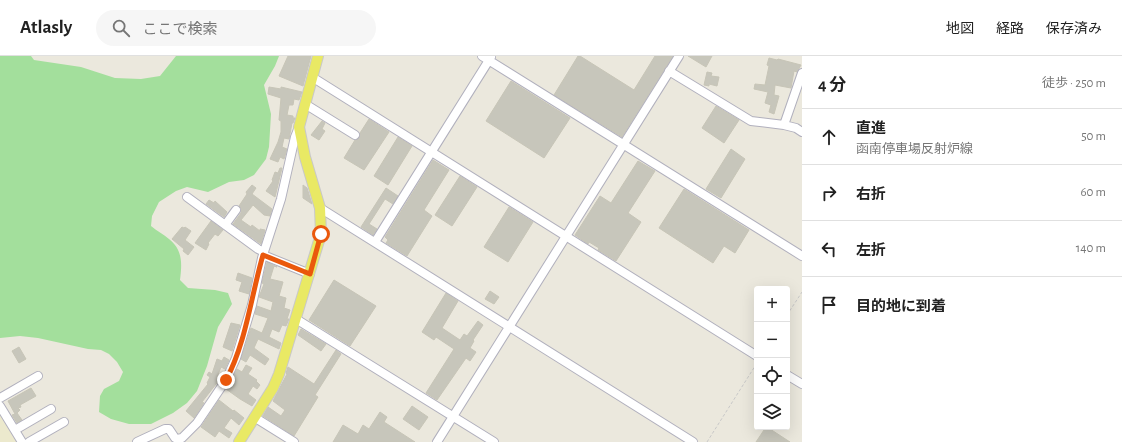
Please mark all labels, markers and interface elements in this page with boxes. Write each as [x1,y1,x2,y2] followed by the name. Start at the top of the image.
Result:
[96,10,376,46] search box
[110,17,132,39] icon: search
[20,18,72,37] text: Atlasly
[142,22,217,37] text: ここで検索
[946,22,974,36] text: 地図
[996,22,1024,36] text: 経路
[1046,22,1102,36] text: 保存済み
[818,76,846,93] text: 4 分
[1042,77,1106,90] text: 徒歩 · 250 m
[856,121,886,136] text: 直進
[818,126,840,148] icon: ahead
[1081,130,1106,143] text: 50 m
[856,143,973,156] text: 函南停車場反射炉線
[818,182,840,204] icon: right
[1080,186,1106,199] text: 60 m
[856,187,886,202] text: 右折
[312,225,330,243] route start
[818,238,840,260] icon: left
[1076,242,1106,255] text: 140 m
[856,243,886,258] text: 左折
[754,286,790,430] map controls
[754,286,790,322] button: +
[818,294,840,316] icon: arrive
[856,299,946,314] text: 目的地に到着
[754,322,790,358] button: −
[754,358,790,394] button: locate
[217,371,235,389] route end
[754,394,790,430] button: layers

